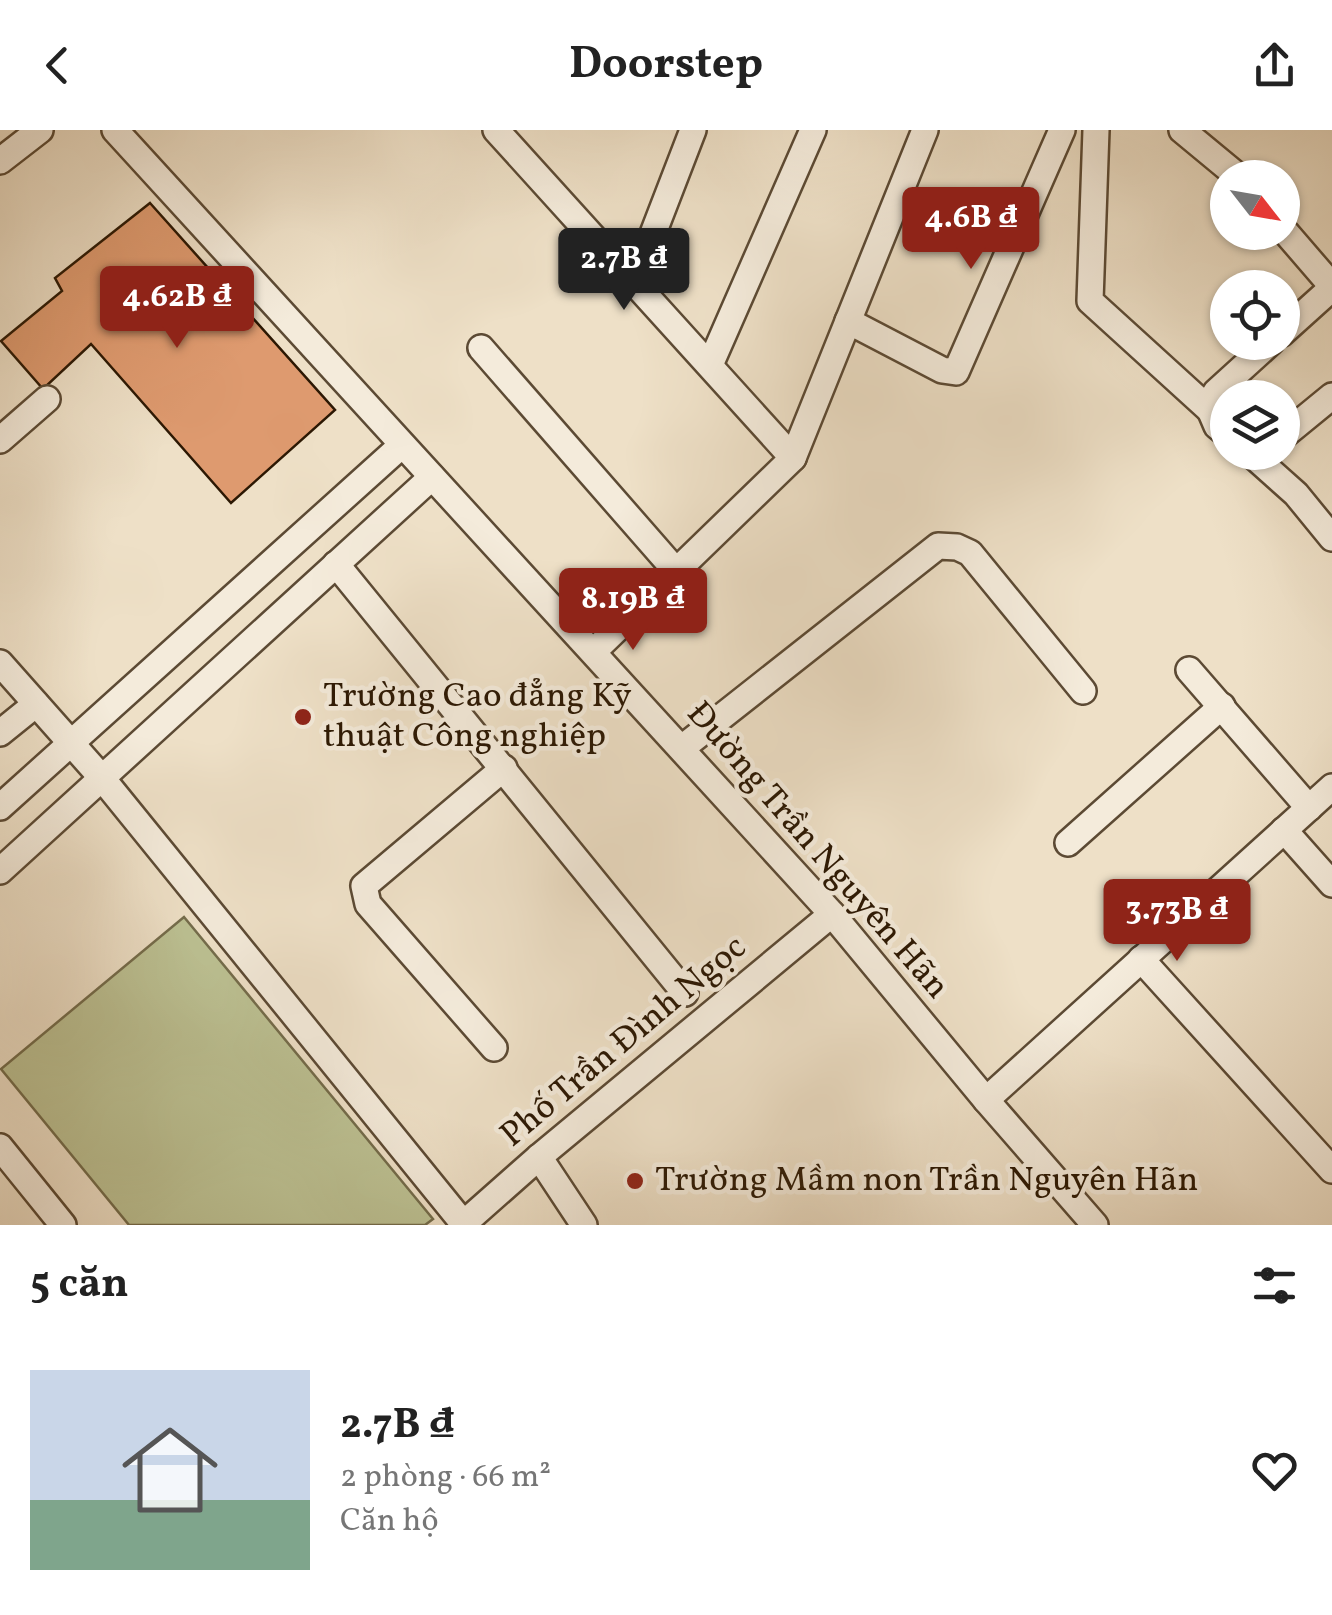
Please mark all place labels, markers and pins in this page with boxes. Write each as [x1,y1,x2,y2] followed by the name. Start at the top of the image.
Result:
[890,187,1052,272] pin: 4.6B ₫
[543,228,705,313] pin: 2.7B ₫
[85,266,269,351] pin: 4.62B ₫
[541,568,725,653] pin: 8.19B ₫
[323,673,632,761] place label: Trường Cao đẳng Kỹ thuật Công nghiệp
[292,706,314,728] marker: Trường Cao đẳng Kỹ thuật Công nghiệp
[1085,879,1269,964] pin: 3.73B ₫
[655,1157,1198,1205] place label: Trường Mầm non Trần Nguyên Hãn
[624,1170,646,1192] marker: Trường Mầm non Trần Nguyên Hãn

